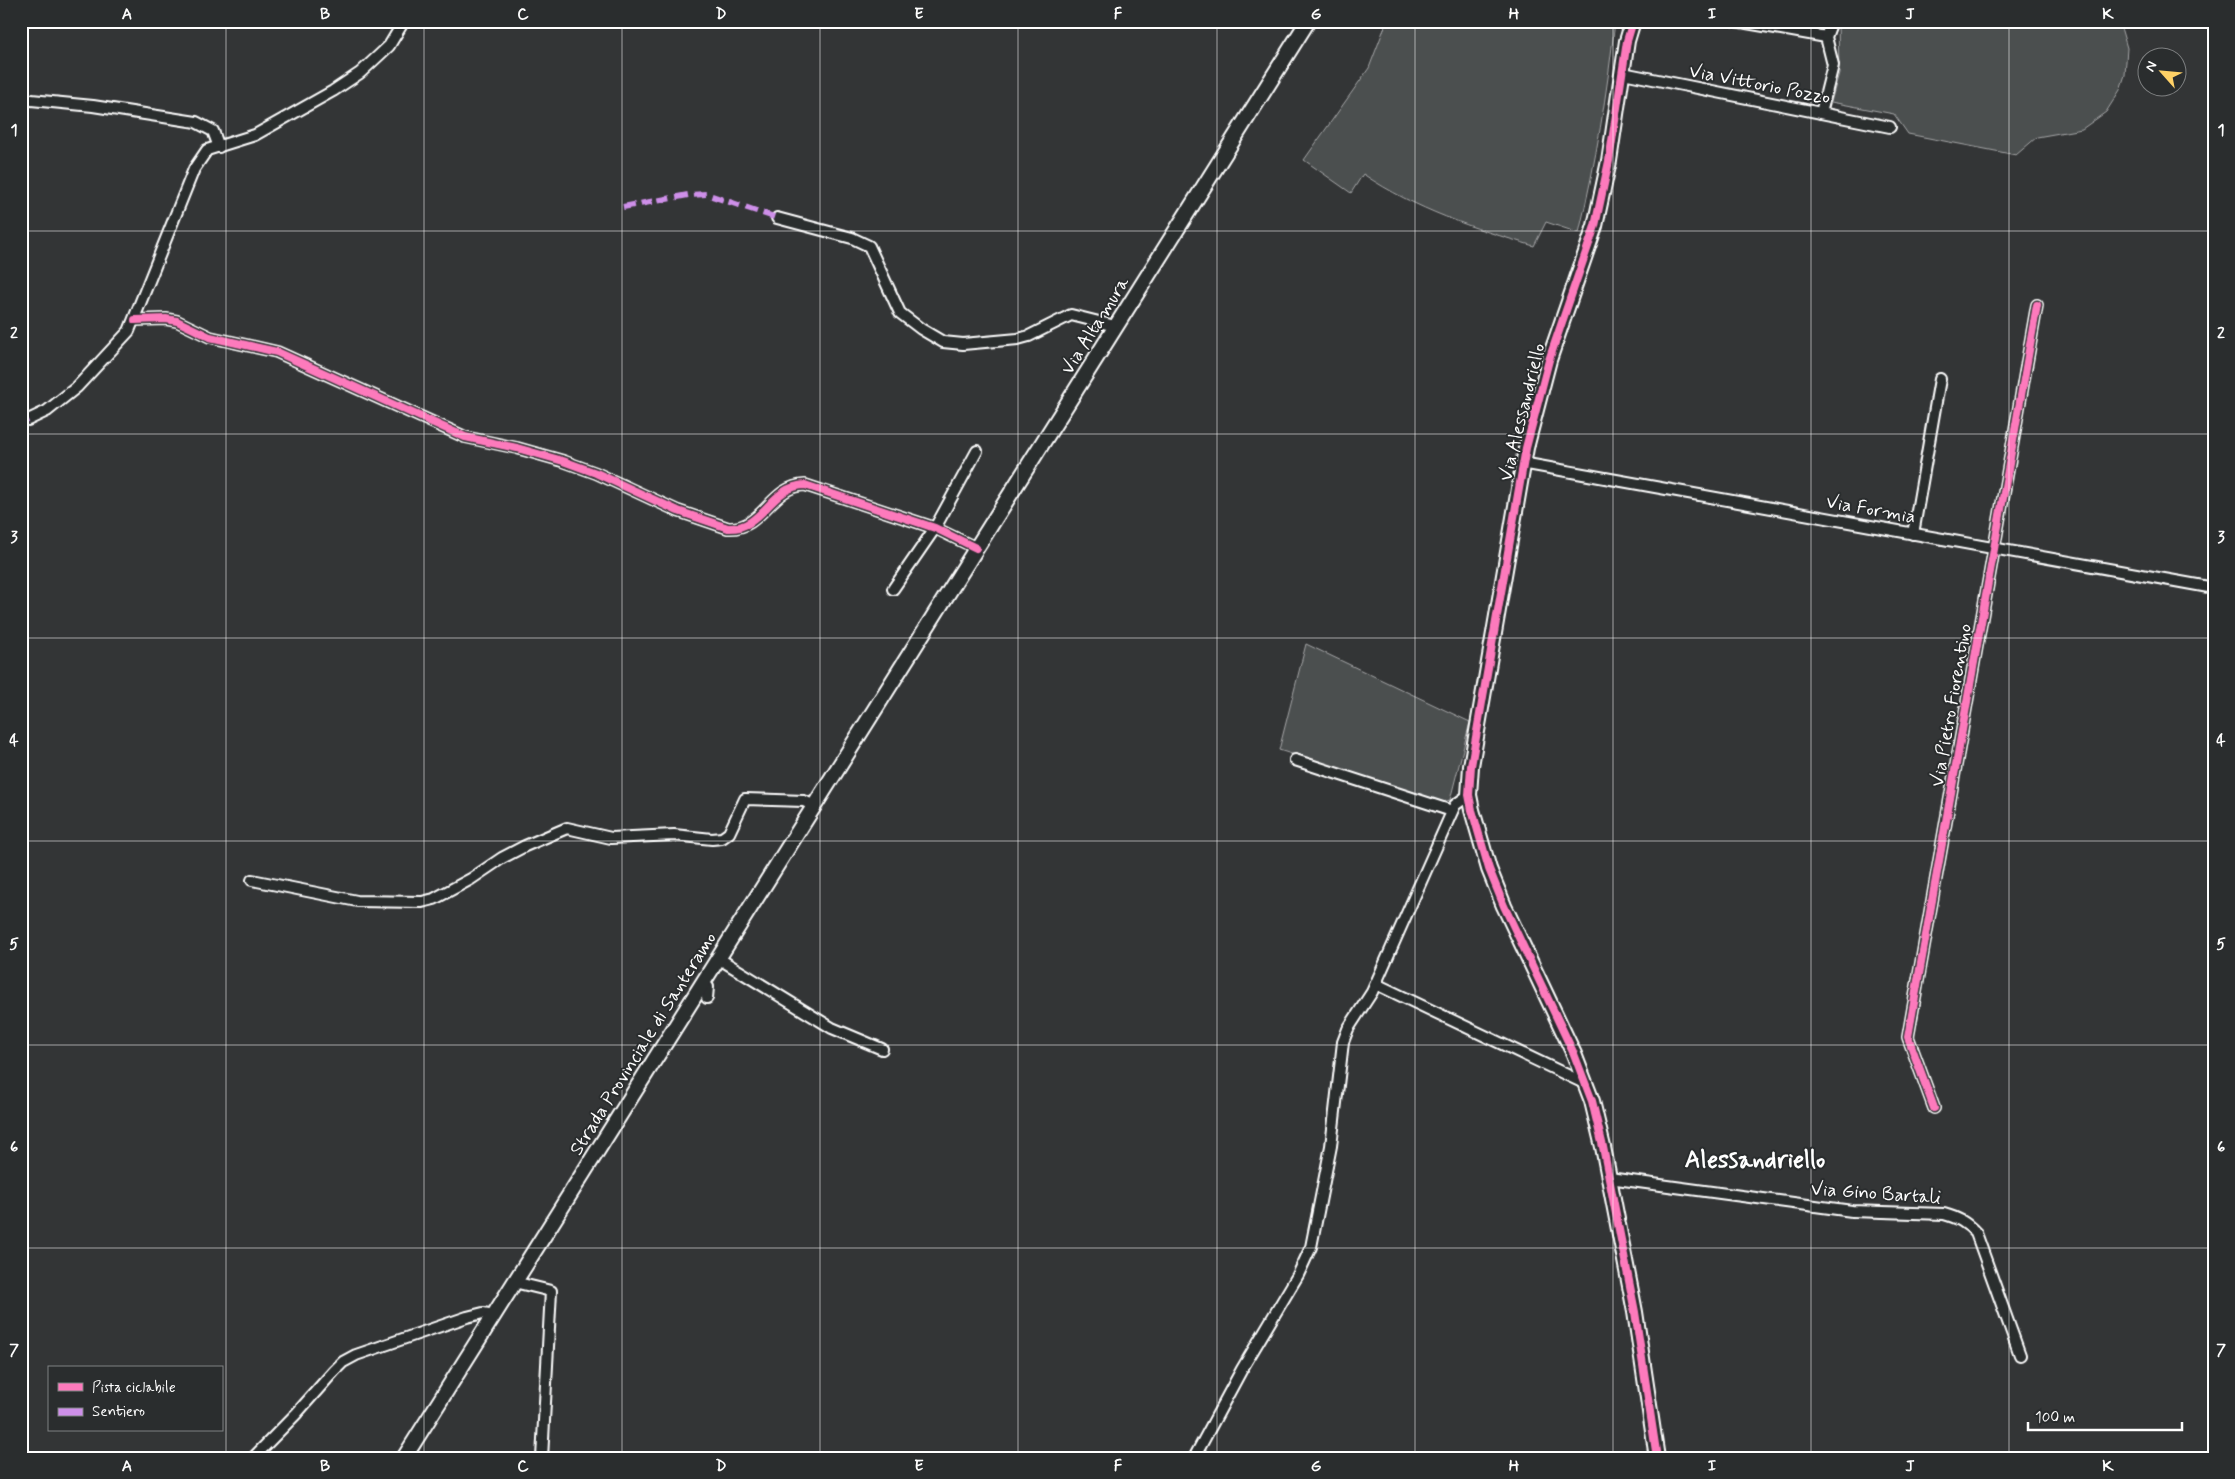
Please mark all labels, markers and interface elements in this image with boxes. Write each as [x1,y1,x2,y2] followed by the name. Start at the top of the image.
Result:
[122,4,132,25] text: A
[320,4,330,25] text: B
[517,4,529,25] text: C
[715,4,727,25] text: D
[914,4,924,25] text: E
[1114,4,1123,25] text: F
[1311,4,1322,25] text: G
[1509,4,1520,25] text: H
[1708,4,1717,25] text: I
[1905,4,1915,25] text: J
[2102,4,2114,25] text: K
[2138,48,2188,98] north arrow
[1687,58,1833,110] street label: Via Vittorio Pozzo
[2141,58,2161,75] text: N
[10,120,18,141] text: 1
[2217,120,2225,141] text: 1
[1055,272,1136,380] street label: Via Altamura
[10,323,18,344] text: 2
[2217,323,2225,344] text: 2
[1493,341,1552,484] street label: Via Alessandriello
[1824,489,1917,530] street label: Via Formia
[10,527,18,548] text: 3
[2217,527,2225,548] text: 3
[1925,622,1978,789] street label: Via Pietro Fiorentino
[9,730,19,751] text: 4
[2216,730,2226,751] text: 4
[564,927,722,1160] street label: Strada Provinciale di Santeramo
[9,934,19,955] text: 5
[2216,934,2226,955] text: 5
[10,1137,18,1158] text: 6
[2217,1137,2225,1158] text: 6
[1685,1145,1825,1176] district label: Alessandriello
[1810,1176,1942,1211] street label: Via Gino Bartali
[9,1340,19,1361] text: 7
[2216,1340,2226,1361] text: 7
[48,1366,222,1432] legend
[92,1378,176,1398] text: Pista ciclabile
[2028,1399,2181,1431] scale bar
[92,1402,145,1422] text: Sentiero
[2035,1408,2075,1428] text: 100 m
[122,1456,132,1477] text: A
[320,1456,330,1477] text: B
[517,1456,529,1477] text: C
[715,1456,727,1477] text: D
[914,1456,924,1477] text: E
[1114,1456,1123,1477] text: F
[1311,1456,1322,1477] text: G
[1509,1456,1520,1477] text: H
[1708,1456,1717,1477] text: I
[1905,1456,1915,1477] text: J
[2102,1456,2114,1477] text: K

